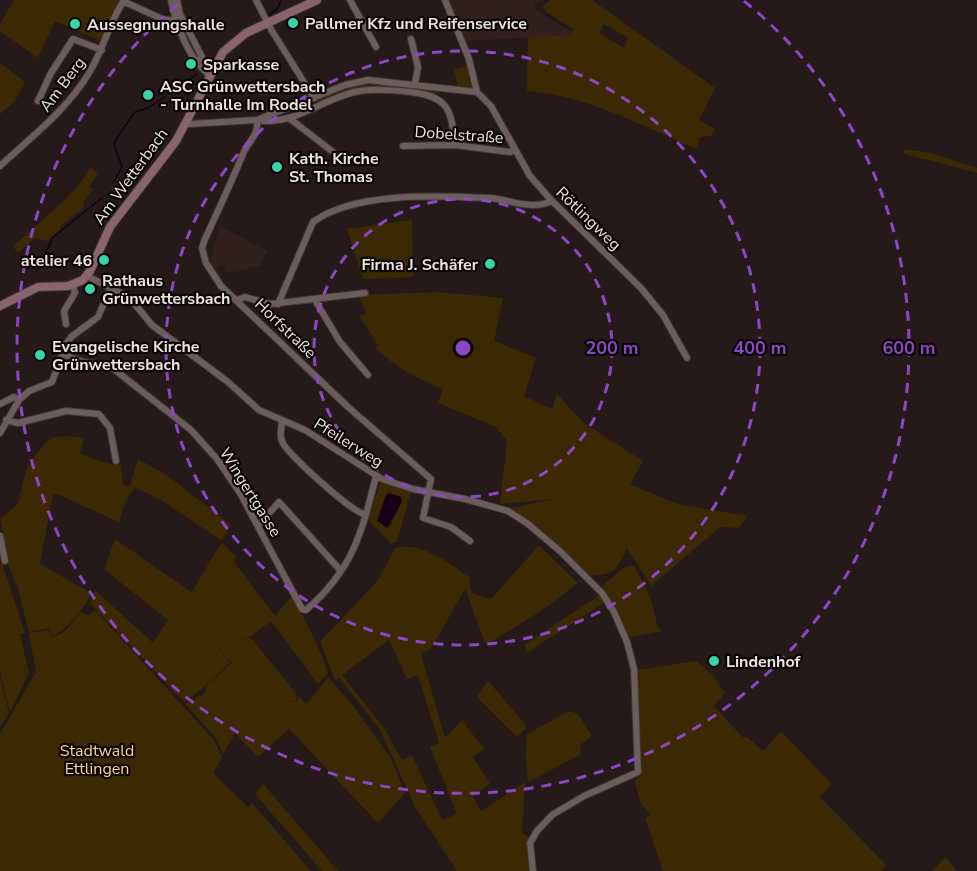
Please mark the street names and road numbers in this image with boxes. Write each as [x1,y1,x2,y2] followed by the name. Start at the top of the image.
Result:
[35,53,91,117] street label: Am Berg
[414,121,504,149] street label: Dobelstraße
[88,124,173,229] street label: Am Wetterbach
[551,182,626,255] street label: Rötlingweg
[250,294,321,364] street label: Horfstraße
[310,413,387,473] street label: Pfeilerweg
[214,444,286,542] street label: Wingertgasse

